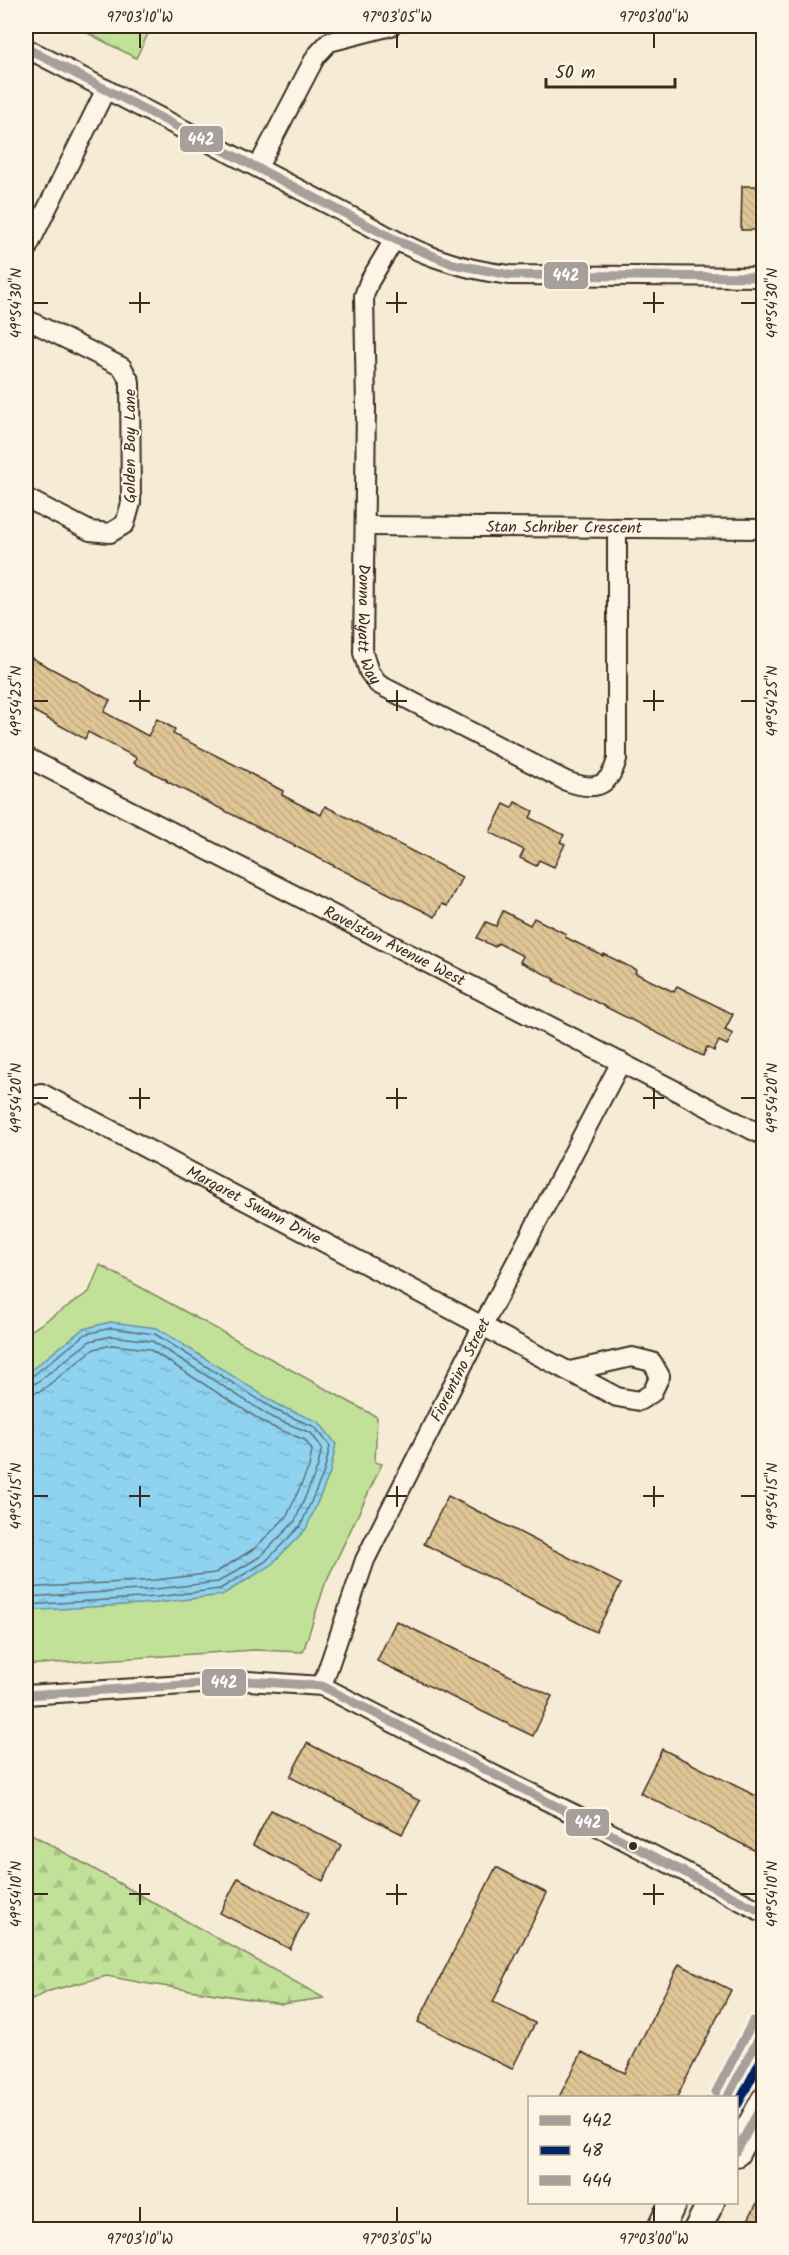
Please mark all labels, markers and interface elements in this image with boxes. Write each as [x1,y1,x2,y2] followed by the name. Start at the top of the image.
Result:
[107,6,174,30] text: 97°03'10"W
[362,6,432,30] text: 97°03'05"W
[619,6,689,30] text: 97°03'00"W
[546,51,675,89] scale bar
[555,59,595,88] text: 50 m
[179,125,224,153] line badge: 442
[188,128,214,153] text: 442
[543,261,589,290] line badge: 442
[553,264,579,289] text: 442
[5,268,29,338] text: 49°54'30"N
[761,268,785,338] text: 49°54'30"N
[118,389,143,503] street label: Golden Boy Lane
[486,514,643,541] street label: Stan Schriber Crescent
[350,564,387,691] street label: Donna Wyatt Way
[5,665,29,737] text: 49°54'25"N
[761,665,785,737] text: 49°54'25"N
[319,899,470,993] street label: Ravelston Avenue West
[5,1063,29,1133] text: 49°54'20"N
[761,1063,785,1133] text: 49°54'20"N
[182,1159,326,1251] street label: Margaret Swann Drive
[424,1313,497,1426] street label: Fiorentino Street
[5,1462,29,1530] text: 49°54'15"N
[761,1462,785,1530] text: 49°54'15"N
[201,1668,247,1697] line badge: 442
[211,1671,237,1696] text: 442
[565,1808,610,1837] line badge: 442
[575,1811,601,1836] text: 442
[627,1840,639,1852] unlabelled marker
[5,1861,29,1927] text: 49°54'10"N
[761,1861,785,1927] text: 49°54'10"N
[528,2096,738,2204] legend
[582,2107,612,2136] text: 442
[582,2137,603,2166] text: 48
[582,2167,612,2196] text: 444
[107,2228,174,2252] text: 97°03'10"W
[362,2228,432,2252] text: 97°03'05"W
[619,2228,689,2252] text: 97°03'00"W

